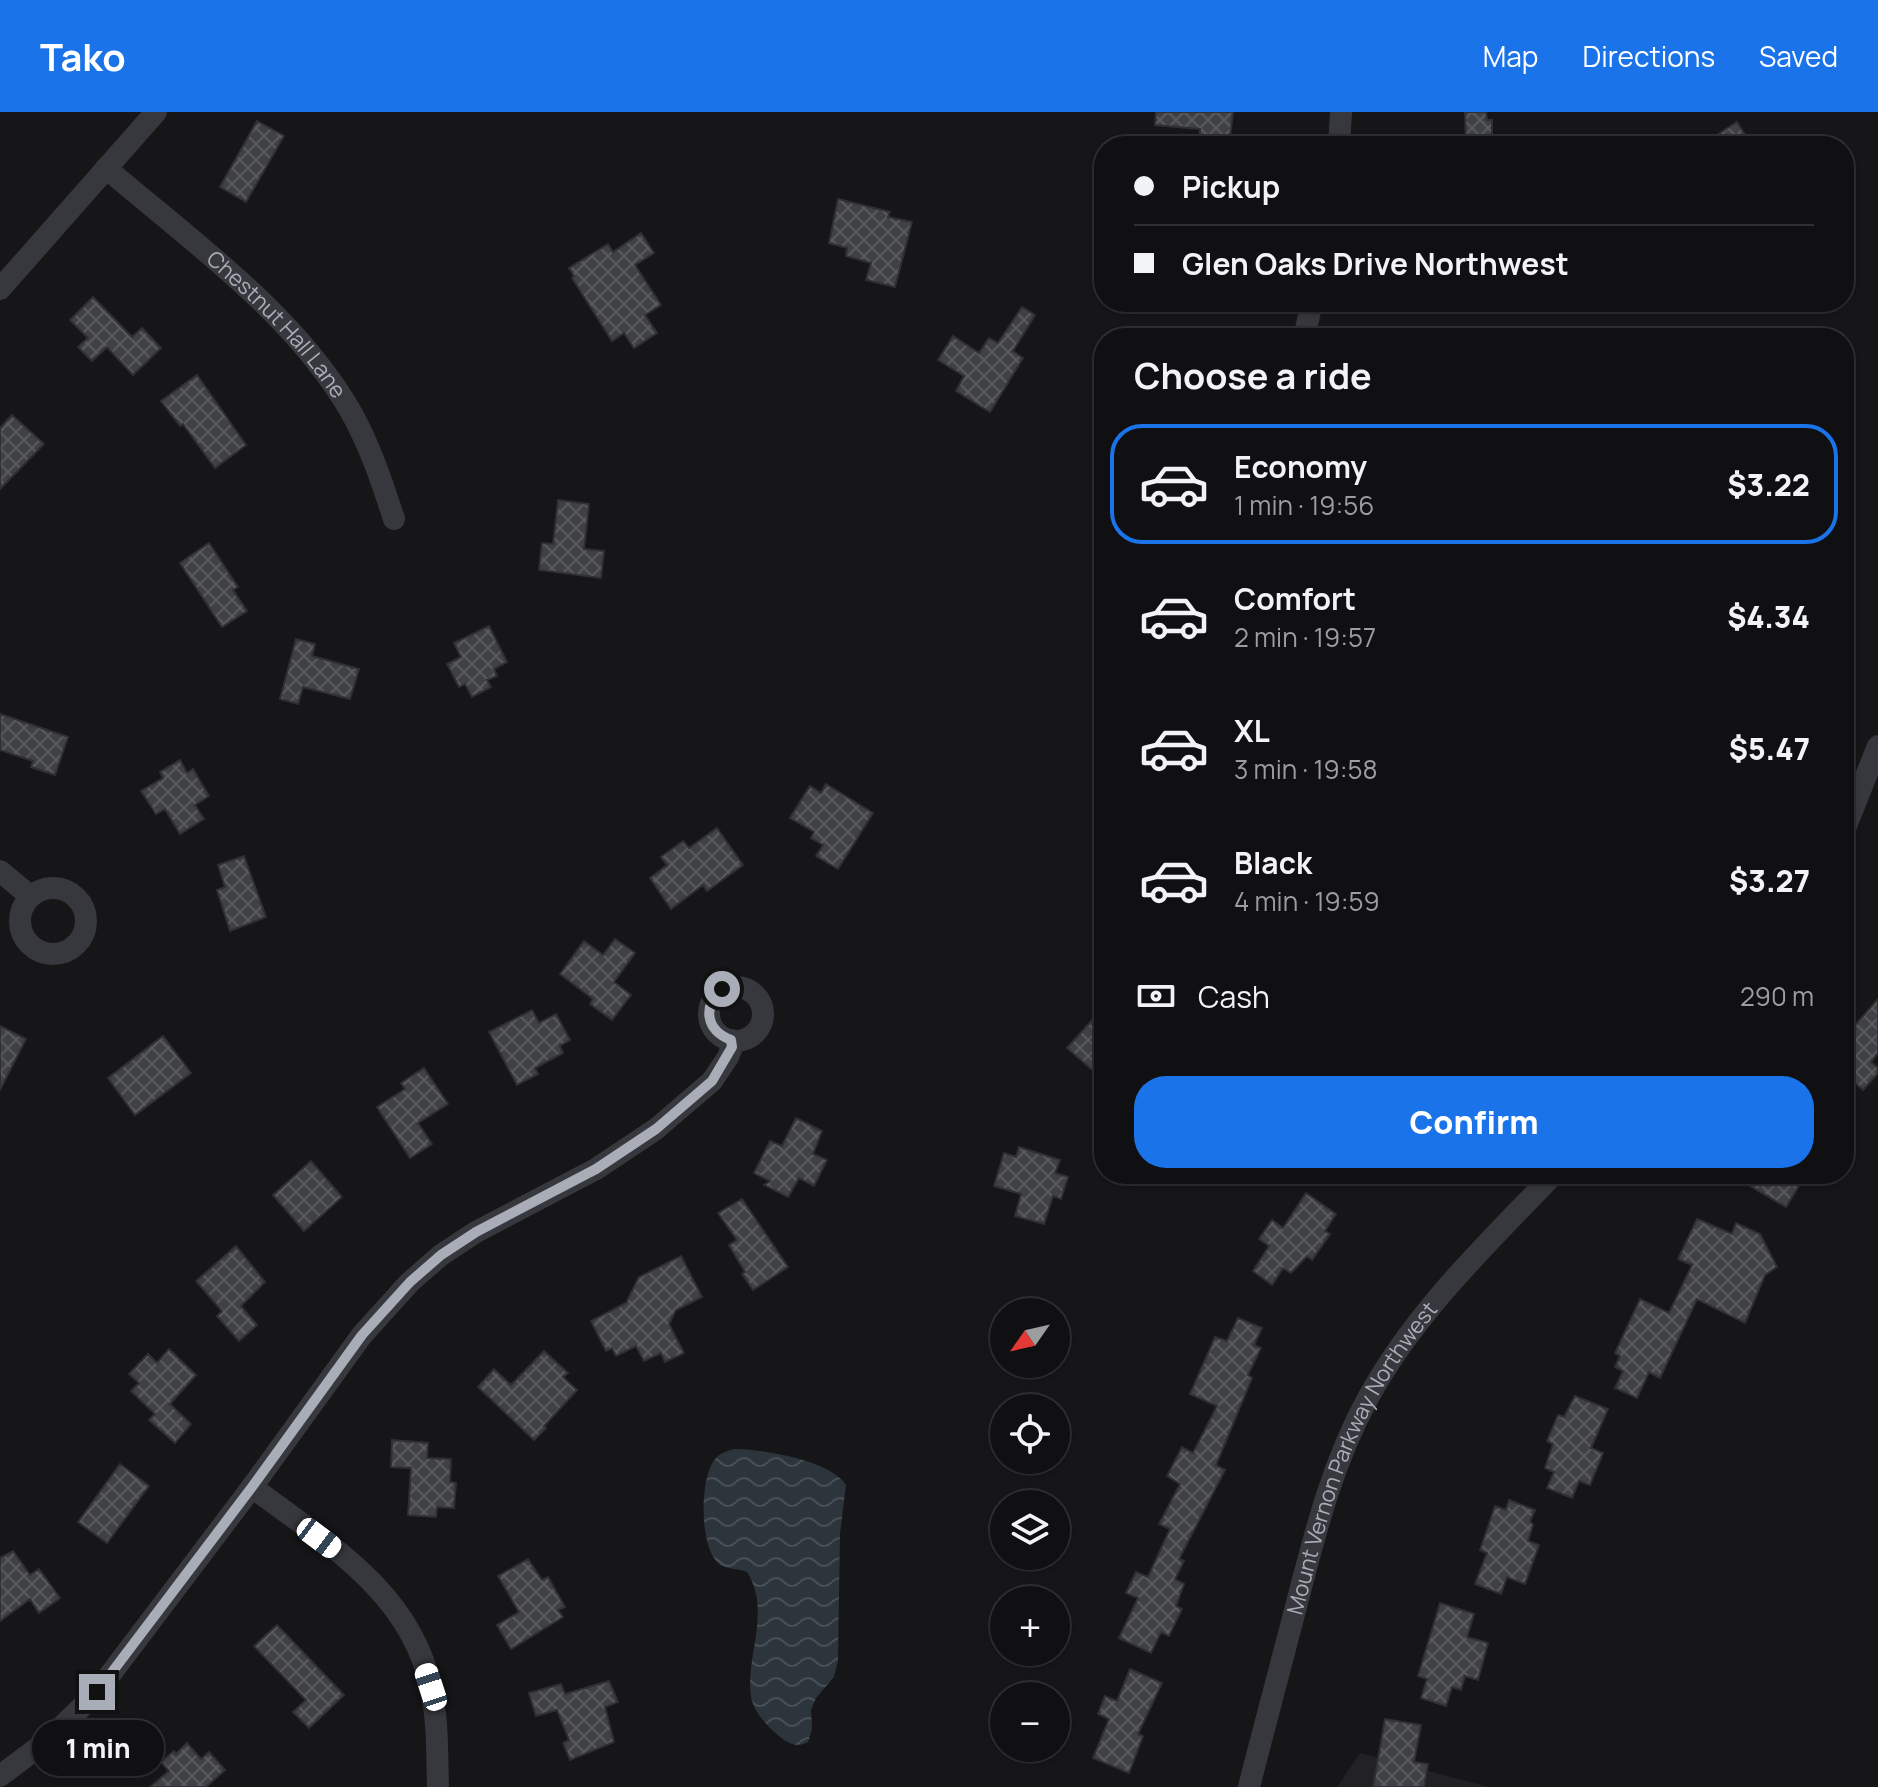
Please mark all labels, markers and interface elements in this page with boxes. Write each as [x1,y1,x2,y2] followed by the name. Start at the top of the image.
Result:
[40,30,126,82] text: Tako
[1483,37,1538,75] text: Map
[1582,37,1715,75] text: Directions
[1759,37,1838,75] text: Saved
[1182,166,1280,207] text: Pickup
[1182,243,1569,284] text: Glen Oaks Drive Northwest
[200,244,354,404] street label: Chestnut Hall Lane
[1134,351,1372,400] text: Choose a ride
[1234,446,1367,487] text: Economy
[1138,448,1210,520] icon: car
[1727,464,1810,505] text: $3.22
[1234,487,1374,523] text: 1 min · 19:56
[1234,578,1356,619] text: Comfort
[1138,580,1210,652] icon: car
[1727,596,1810,637] text: $4.34
[1234,619,1376,655] text: 2 min · 19:57
[1234,710,1270,751] text: XL
[1138,712,1210,784] icon: car
[1729,728,1810,769] text: $5.47
[1234,751,1378,787] text: 3 min · 19:58
[1234,842,1312,883] text: Black
[1138,844,1210,916] icon: car
[1729,860,1810,901] text: $3.27
[1234,883,1380,919] text: 4 min · 19:59
[704,971,740,1007] route start
[1134,974,1178,1018] icon: cash
[1198,976,1270,1017] text: Cash
[1740,978,1814,1014] text: 290 m
[1134,1076,1814,1168] button: Confirm
[1280,1295,1444,1618] street label: Mount Vernon Parkway Northwest
[990,1298,1070,1378] north arrow
[990,1298,1070,1762] map controls
[990,1394,1070,1474] button: locate
[990,1490,1070,1570] button: layers
[293,1514,345,1562] car
[990,1586,1070,1666] button: +
[412,1660,450,1714] car
[79,1674,115,1710] route end
[990,1682,1070,1762] button: −
[31,1720,163,1776] callout: 1 min
[65,1730,131,1766] text: 1 min

